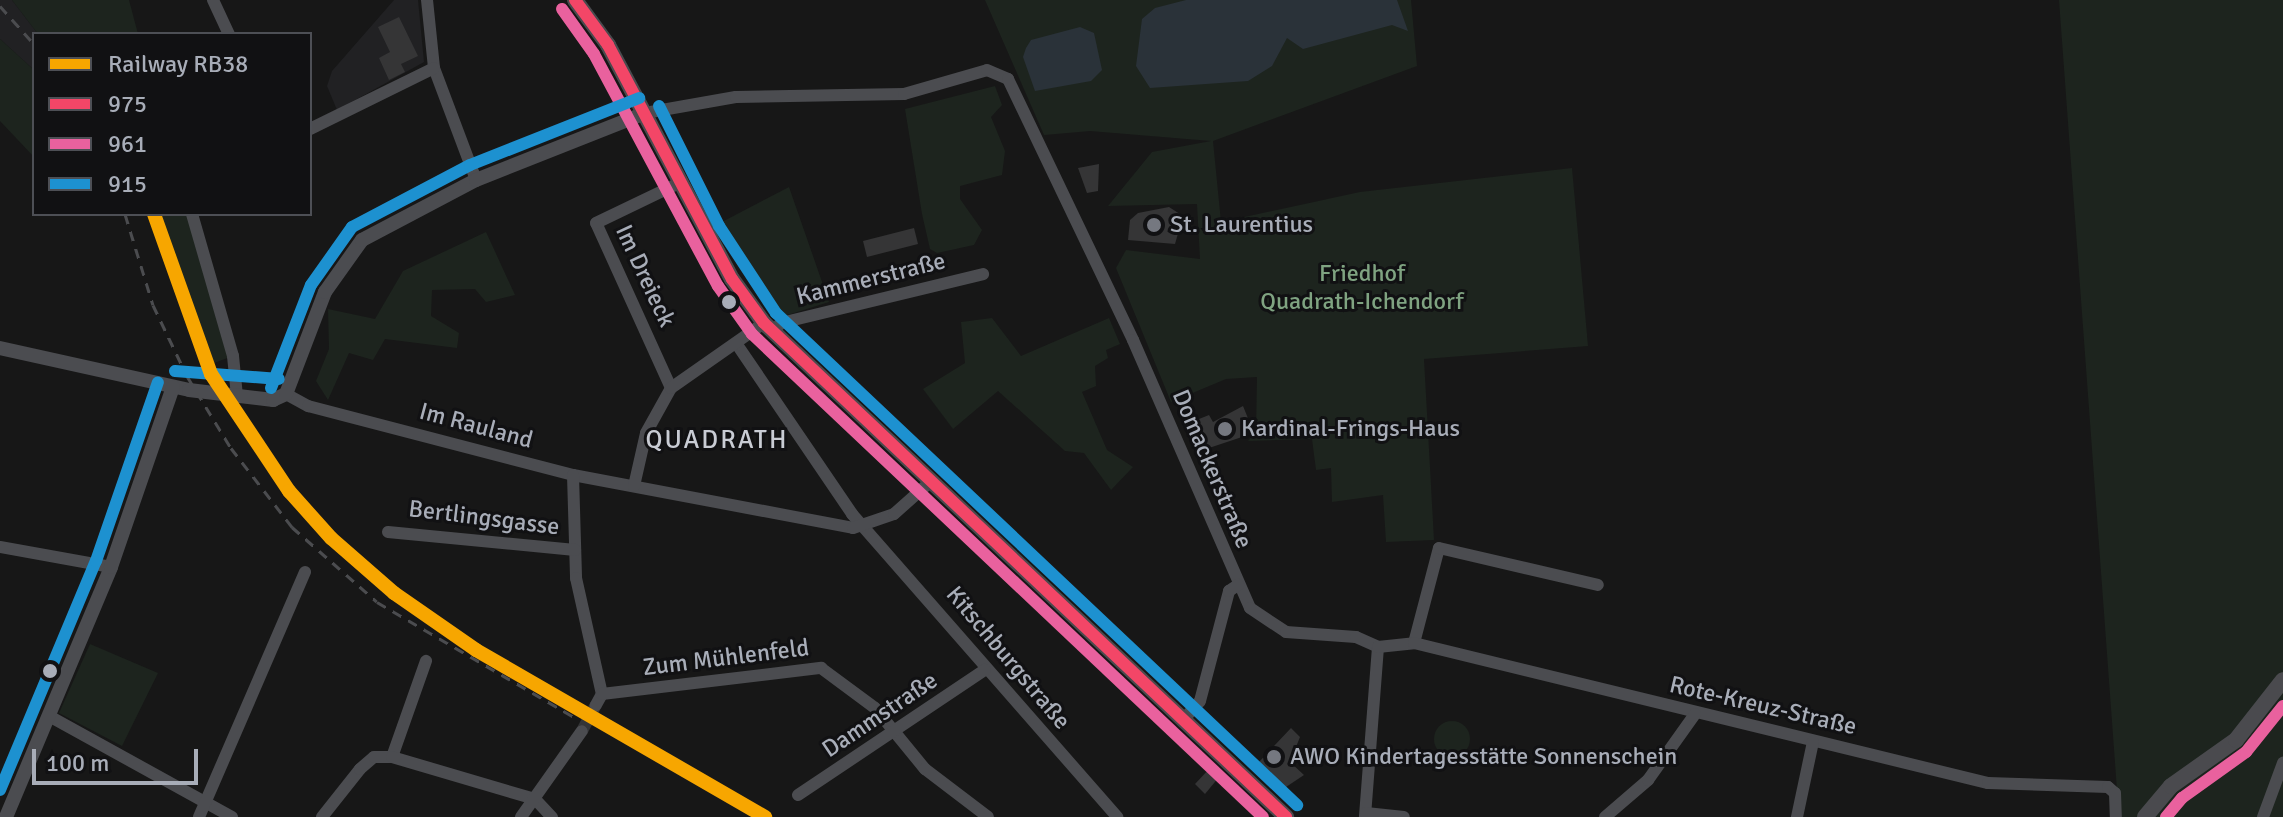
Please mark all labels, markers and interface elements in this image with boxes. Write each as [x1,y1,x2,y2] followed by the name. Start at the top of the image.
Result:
[32,32,312,216] legend
[108,49,248,79] text: Railway RB38
[108,89,147,119] text: 975
[108,129,147,159] text: 961
[108,169,147,199] text: 915
[1170,211,1313,239] place label: St. Laurentius
[1145,216,1163,234] marker: St. Laurentius
[609,220,681,332] street label: Im Dreieck
[794,247,948,311] street label: Kammerstraße
[1260,260,1464,316] park label: Friedhof Quadrath-Ichendorf
[721,294,737,310] unlabelled marker
[1166,385,1258,553] street label: Domackerstraße
[416,397,536,455] street label: Im Rauland
[1241,415,1460,443] place label: Kardinal-Frings-Haus
[1216,420,1234,438] marker: Kardinal-Frings-Haus
[646,425,788,457] district label: QUADRATH
[407,494,561,542] street label: Bertlingsgasse
[940,581,1076,735] street label: Kitschburgstraße
[641,634,811,682] street label: Zum Mühlenfeld
[42,663,58,679] unlabelled marker
[817,666,943,764] street label: Dammstraße
[1667,670,1859,742] street label: Rote-Kreuz-Straße
[36,733,202,783] scale bar
[1290,743,1677,771] place label: AWO Kindertagesstätte Sonnenschein
[46,748,109,778] text: 100 m
[1265,748,1283,766] marker: AWO Kindertagesstätte Sonnenschein

